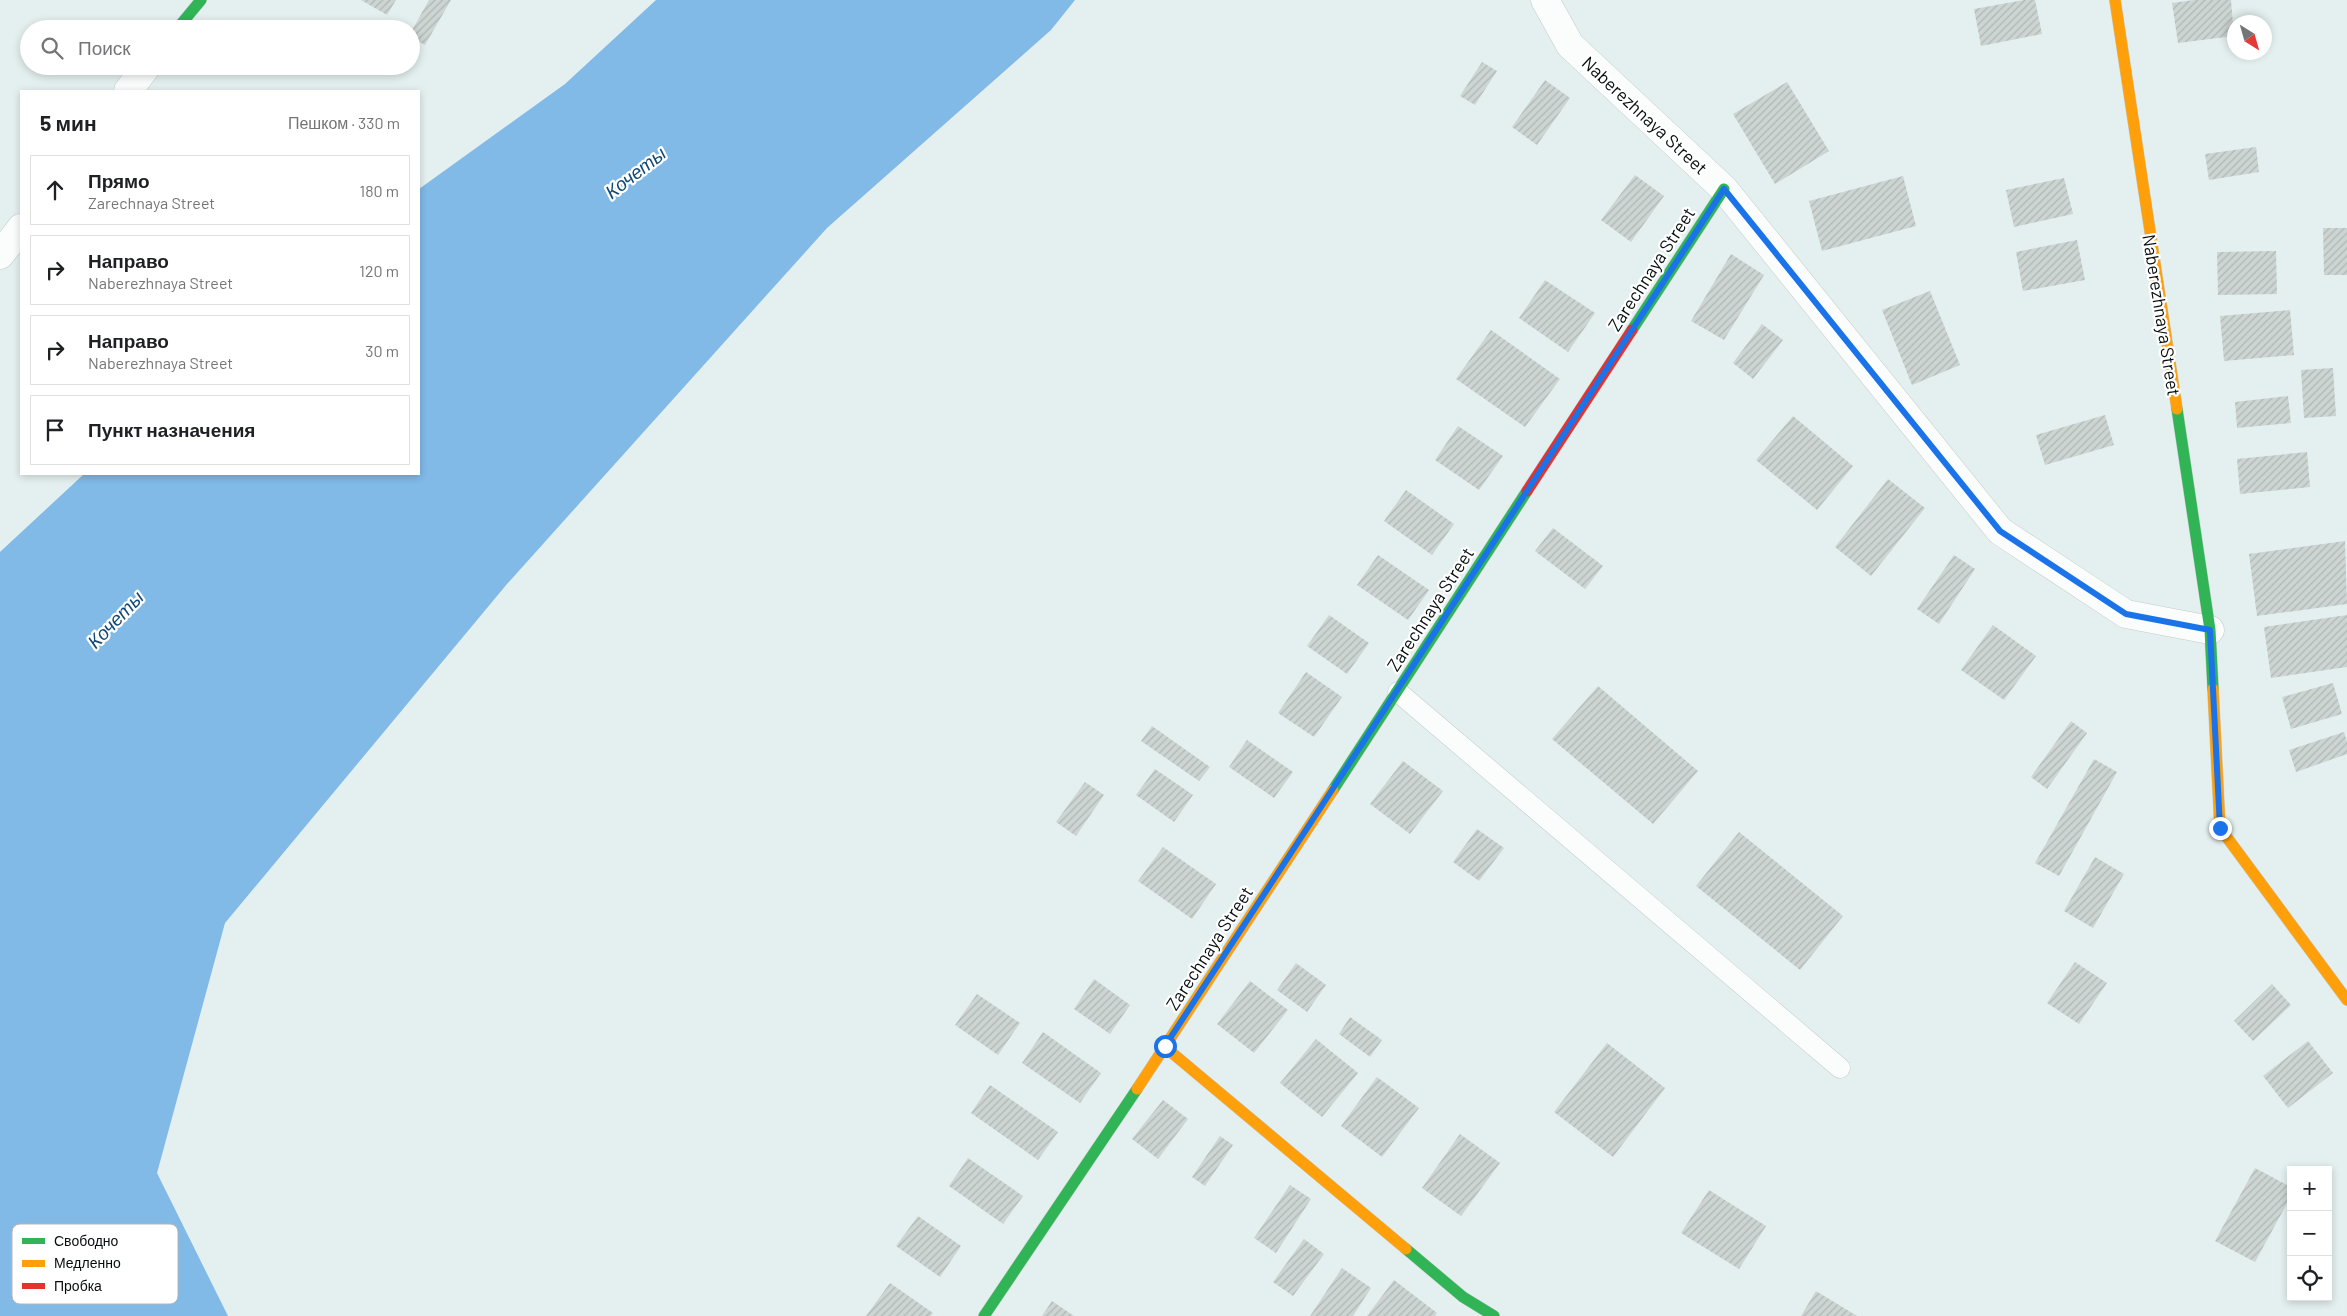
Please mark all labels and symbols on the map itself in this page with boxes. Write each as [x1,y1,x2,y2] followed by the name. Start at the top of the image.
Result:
[2227,15,2272,60] north arrow
[1578,51,1712,179] street label: Naberezhnaya Street
[600,141,670,203] water label: Кочеты
[1603,203,1699,335] street label: Zarechnaya Street
[2138,233,2186,397] street label: Naberezhnaya Street
[1382,543,1478,675] street label: Zarechnaya Street
[82,586,148,652] water label: Кочеты
[2209,817,2232,840] route end
[1161,882,1257,1014] street label: Zarechnaya Street
[1154,1035,1177,1058] route start
[12,1224,178,1304] legend
[54,1232,119,1249] text: Свободно
[54,1254,121,1271] text: Медленно
[54,1277,102,1294] text: Пробка

